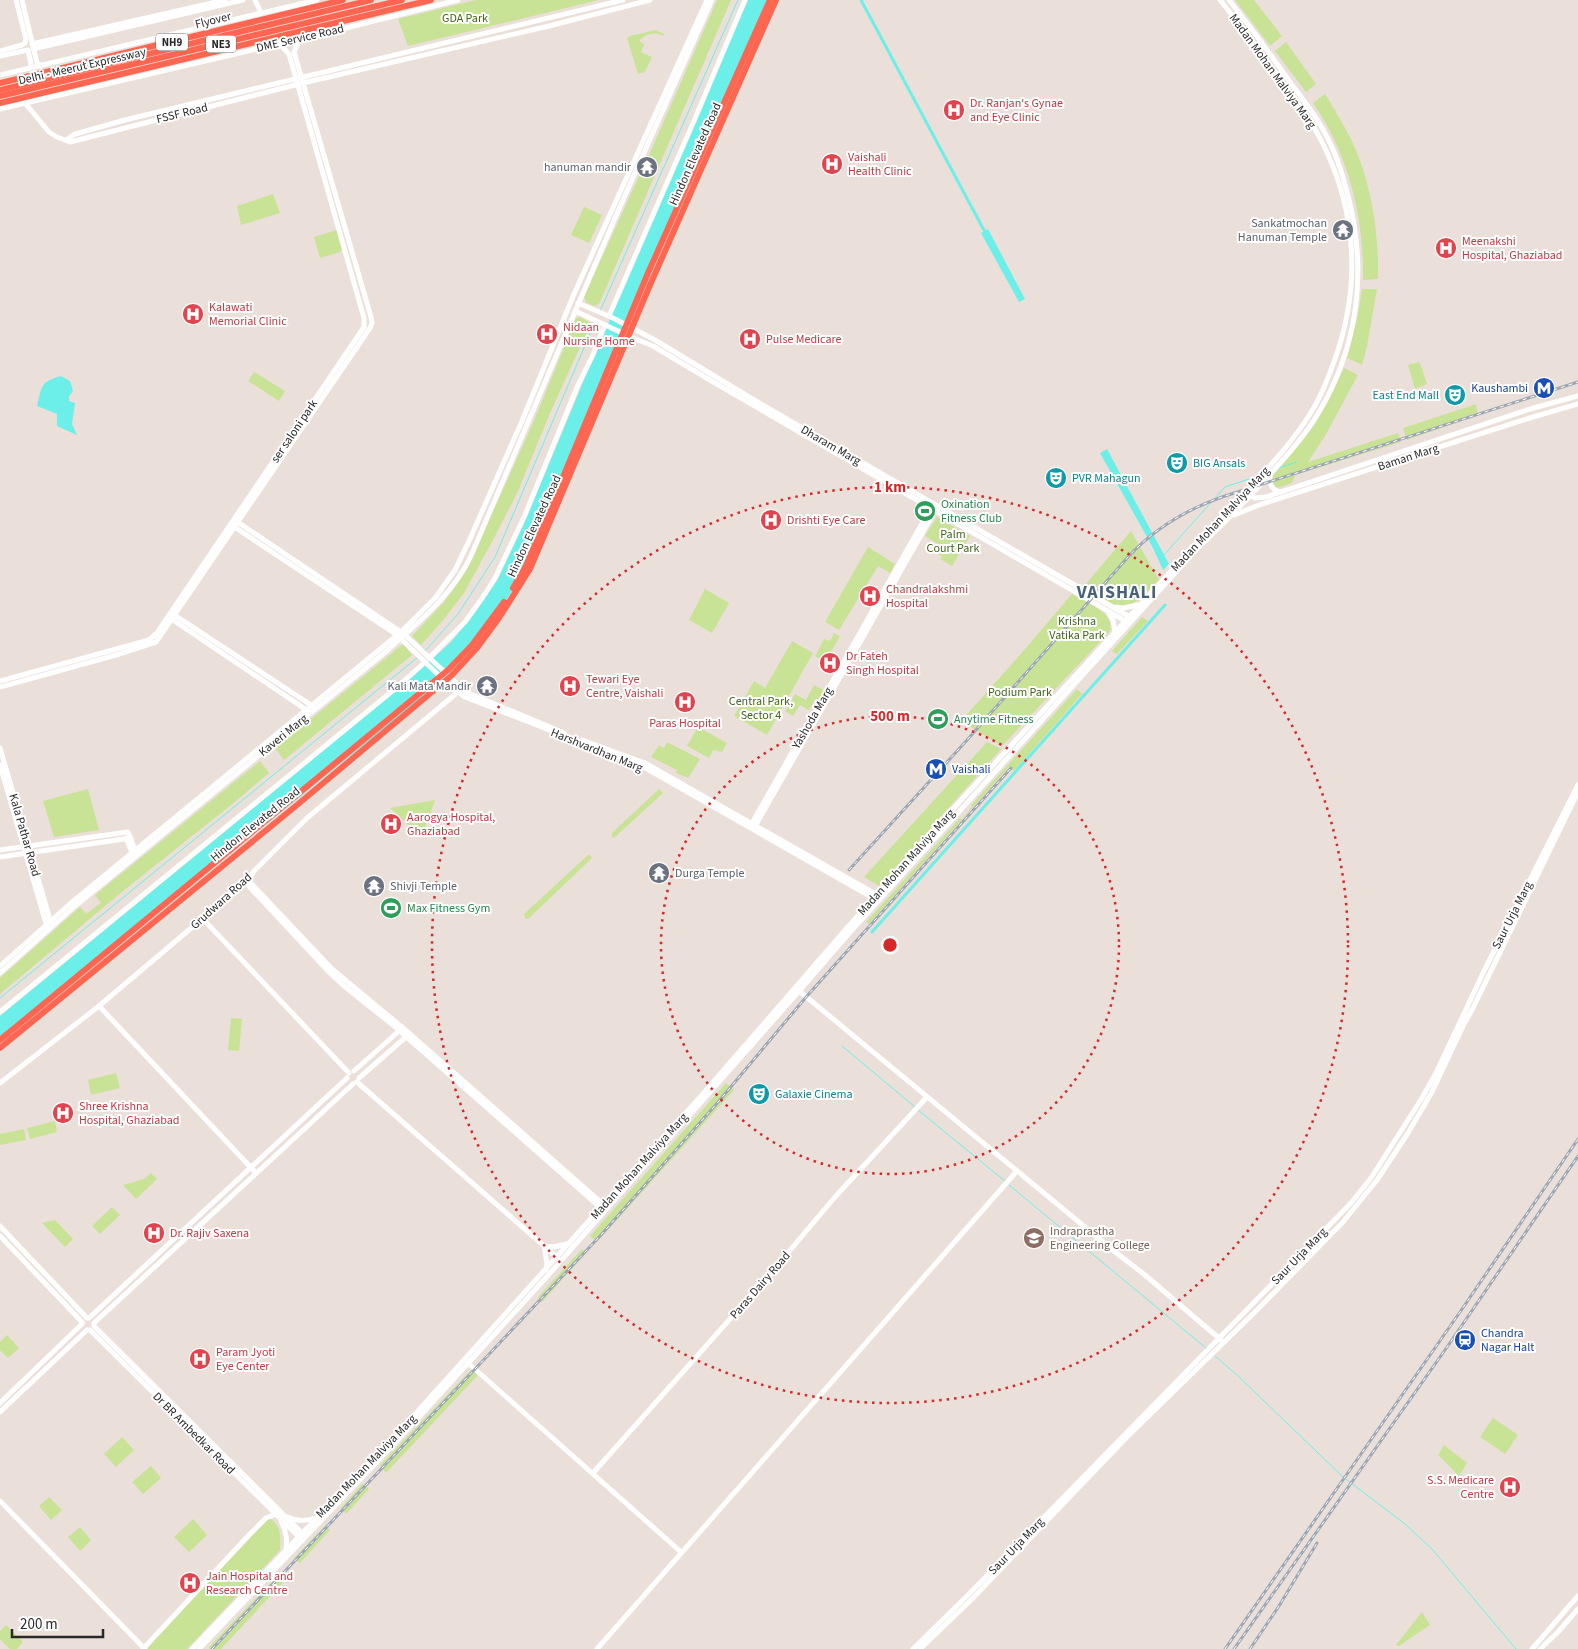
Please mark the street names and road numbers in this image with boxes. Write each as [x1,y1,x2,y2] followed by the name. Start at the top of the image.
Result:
[193,8,234,33] street label: Flyover
[1225,10,1320,132] street label: Madan Mohan Malviya Marg
[255,20,346,57] street label: DME Service Road
[156,34,188,51] road number: NH9
[206,36,236,52] road number: NE3
[17,43,148,89] street label: Delhi - Meerut Expressway
[155,99,210,128] street label: FSSF Road
[665,100,726,208] street label: Hindon Elevated Road
[267,396,322,466] street label: ser saloni park
[797,421,864,470] street label: Dharam Marg
[1376,440,1441,475] street label: Baman Marg
[1167,463,1274,576] street label: Madan Mohan Malviya Marg
[503,472,566,580] street label: Hindon Elevated Road
[787,684,837,753] street label: Yashoda Marg
[255,710,312,761] street label: Kaveri Marg
[548,724,645,777] street label: Harshvardhan Marg
[207,783,304,866] street label: Hindon Elevated Road
[5,792,44,879] street label: Kala Pathar Road
[854,805,959,919] street label: Madan Mohan Malviya Marg
[187,869,256,934] street label: Grudwara Road
[1488,879,1537,952] street label: Saur Urja Marg
[587,1109,692,1223] street label: Madan Mohan Malviya Marg
[1268,1224,1331,1289] street label: Saur Urja Marg
[726,1248,794,1323] street label: Paras Dairy Road
[149,1388,239,1478] street label: Dr BR Ambedkar Road
[312,1411,421,1522] street label: Madan Mohan Malviya Marg
[985,1514,1048,1579] street label: Saur Urja Marg

